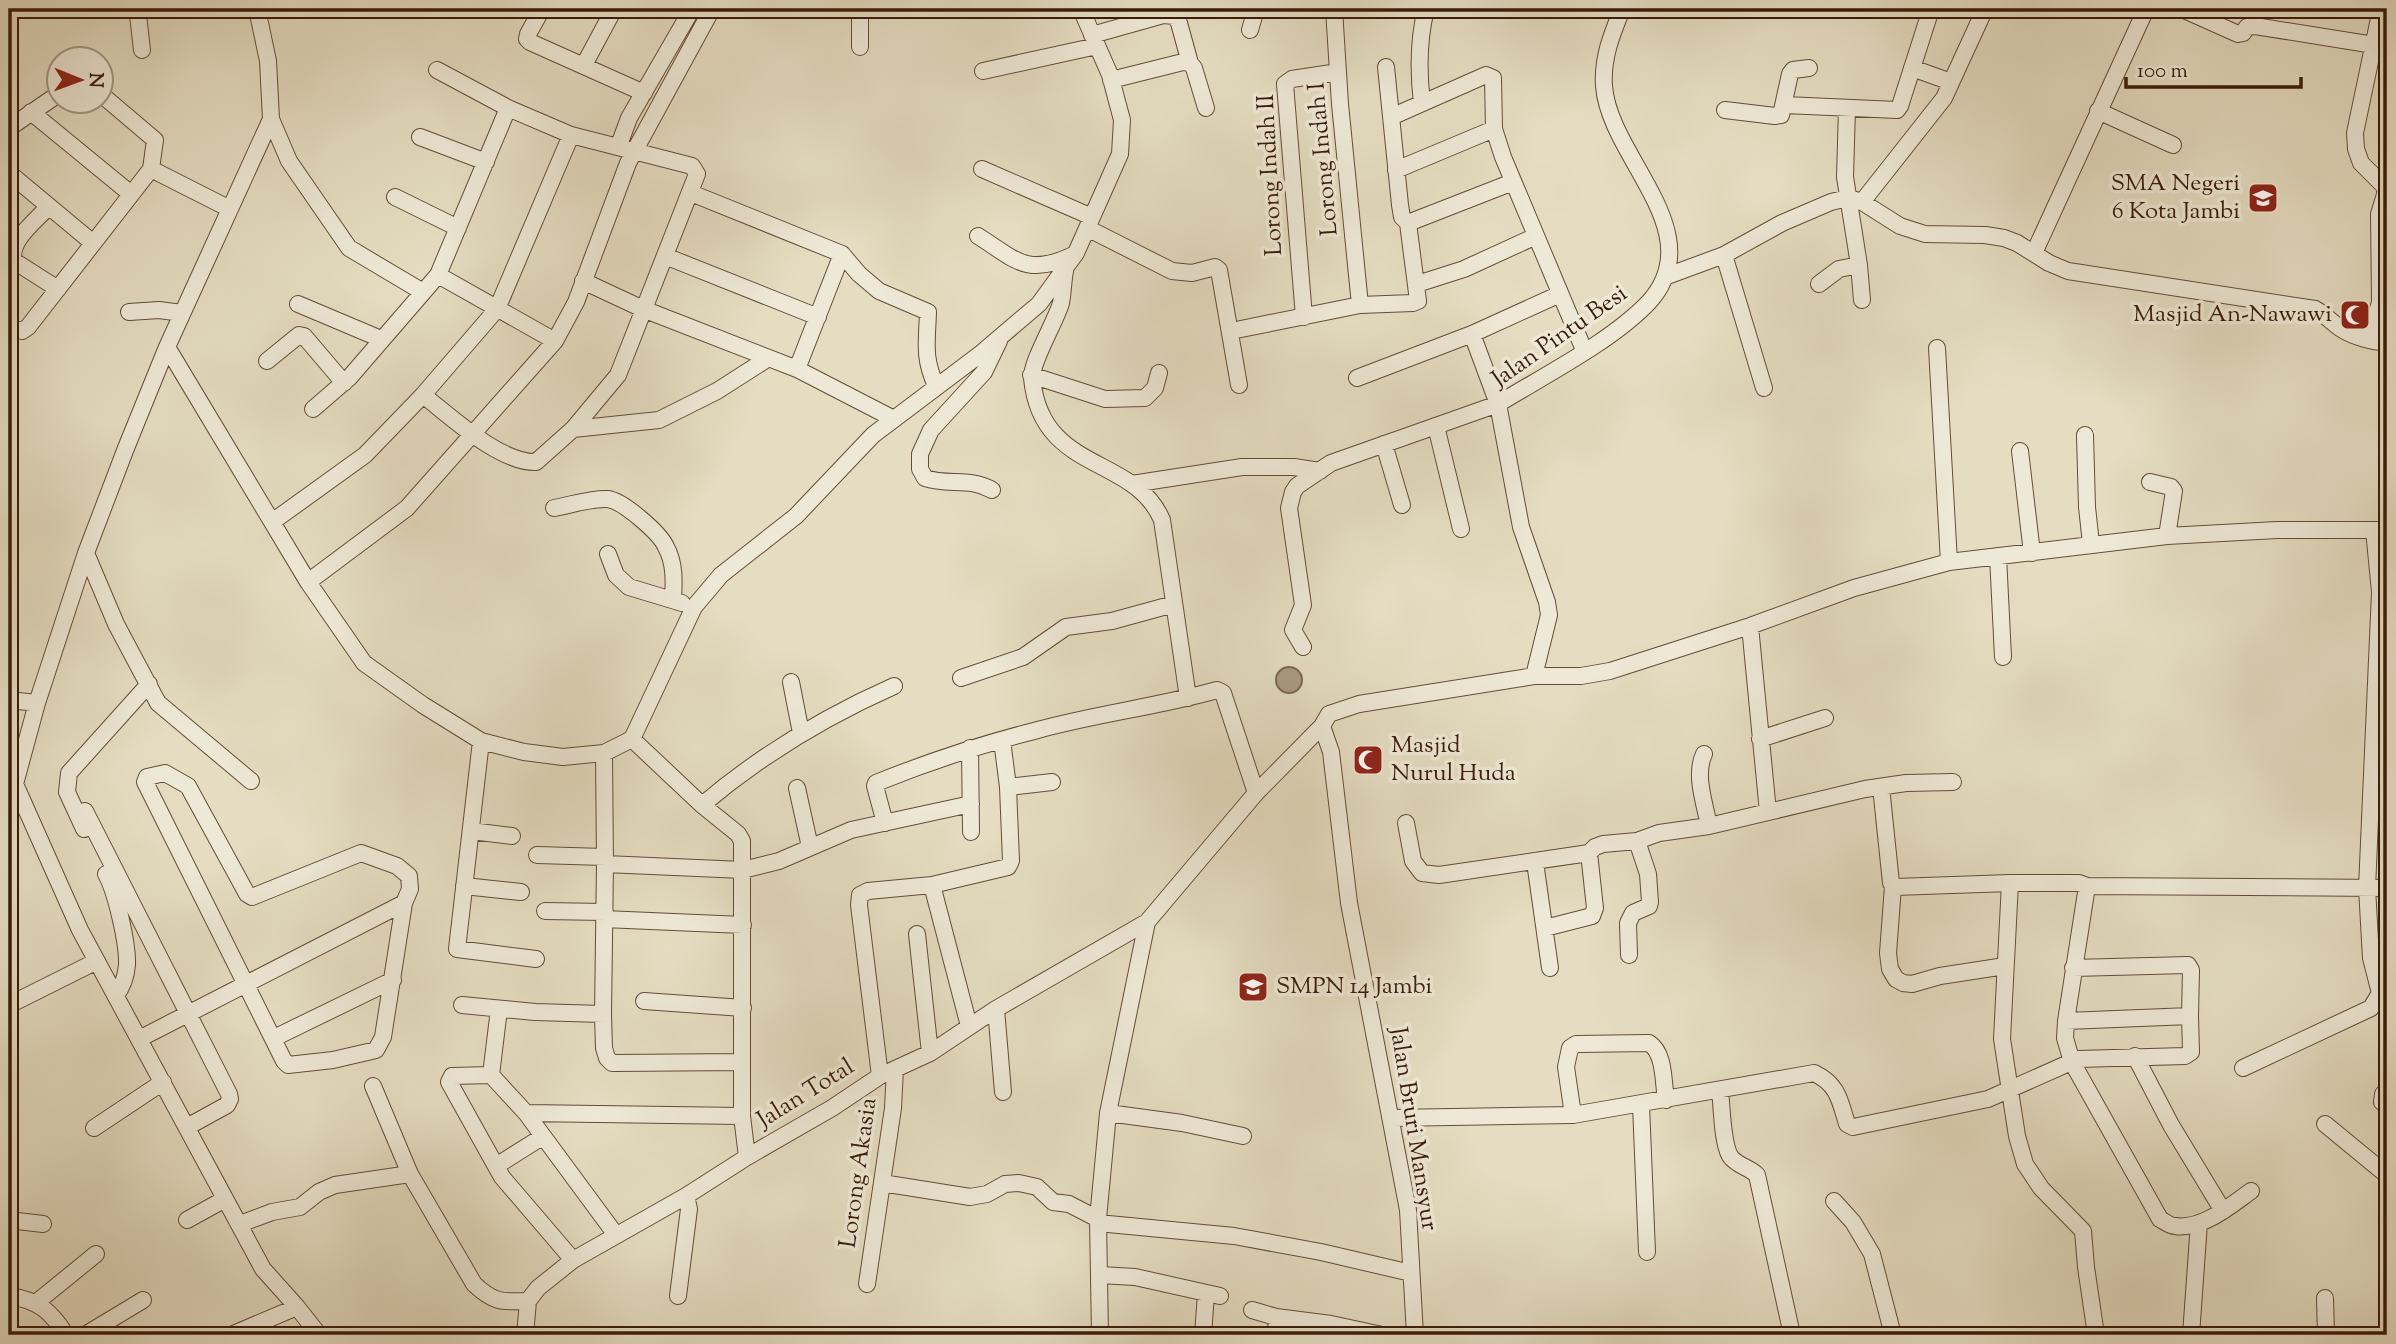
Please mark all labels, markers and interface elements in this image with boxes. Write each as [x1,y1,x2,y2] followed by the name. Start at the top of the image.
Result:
[46,46,116,116] north arrow
[2126,46,2302,90] scale bar
[2137,57,2188,87] text: 100 m
[81,72,108,88] text: N
[1300,81,1348,237] street label: Lorong Indah I
[1250,93,1292,257] street label: Lorong Indah II
[2111,167,2240,229] place label: SMA Negeri 6 Kota Jambi
[2246,181,2280,215] school or university icon: SMA Negeri 6 Kota Jambi
[1484,277,1635,398] street label: Jalan Pintu Besi
[2133,298,2332,332] place label: Masjid An-Nawawi
[2338,298,2372,332] mosque icon: Masjid An-Nawawi
[1391,729,1516,791] place label: Masjid Nurul Huda
[1351,743,1385,777] mosque icon: Masjid Nurul Huda
[1236,970,1270,1004] school or university icon: SMPN 14 Jambi
[1276,970,1433,1004] place label: SMPN 14 Jambi
[1380,1023,1446,1233] street label: Jalan Bruri Mansyur
[749,1051,861,1138] street label: Jalan Total
[832,1096,886,1250] street label: Lorong Akasia

